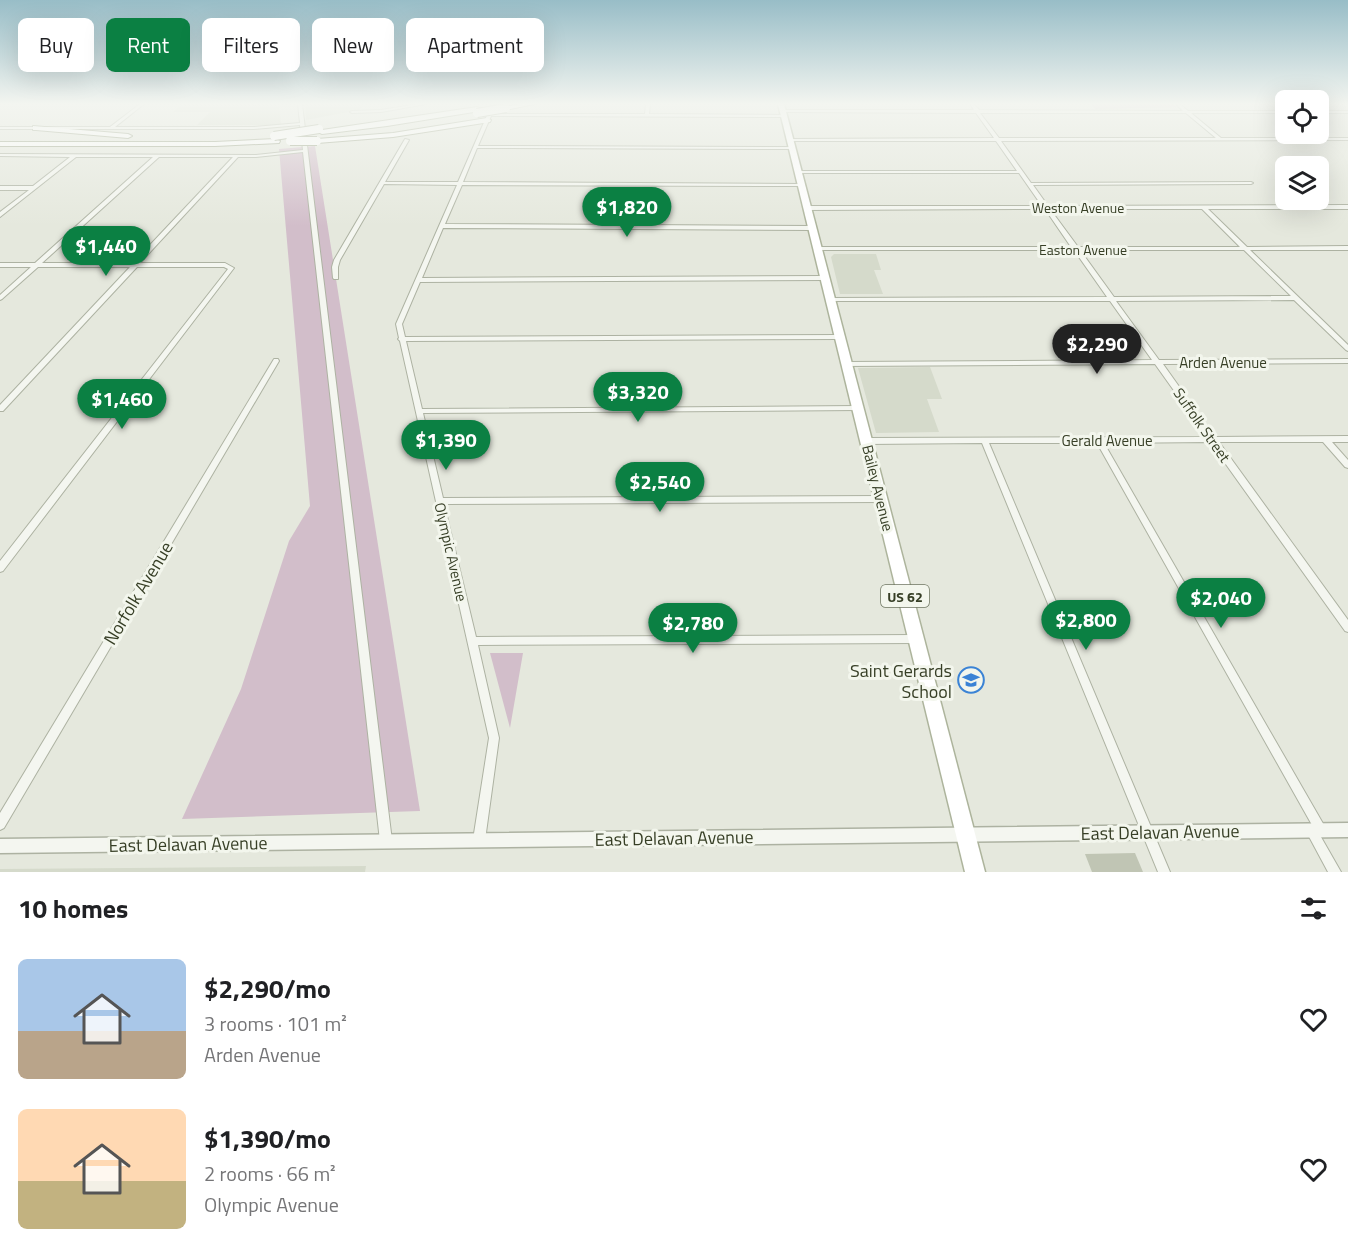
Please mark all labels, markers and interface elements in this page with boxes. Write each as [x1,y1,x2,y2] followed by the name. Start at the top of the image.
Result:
[18,18,94,72] chip: Buy
[106,18,190,72] chip: Rent
[202,18,300,72] chip: Filters
[312,18,394,72] chip: New
[406,18,544,72] chip: Apartment
[1275,90,1329,210] map controls
[1275,90,1329,144] button: locate
[1275,156,1329,210] button: layers
[578,187,676,238] pin: $1,820
[596,191,658,222] text: $1,820
[1032,197,1124,218] street label: Weston Avenue
[57,226,155,277] pin: $1,440
[75,230,137,261] text: $1,440
[1039,239,1127,260] street label: Easton Avenue
[1048,324,1146,375] pin: $2,290
[1066,328,1128,359] text: $2,290
[1179,351,1267,374] street label: Arden Avenue
[589,372,687,423] pin: $3,320
[607,376,669,407] text: $3,320
[73,379,171,430] pin: $1,460
[91,383,153,414] text: $1,460
[1168,383,1237,468] street label: Suffolk Street
[397,420,495,471] pin: $1,390
[415,424,477,455] text: $1,390
[1061,429,1153,452] street label: Gerald Avenue
[856,442,900,534] street label: Bailey Avenue
[611,462,709,513] pin: $2,540
[629,466,691,497] text: $2,540
[428,500,474,604] street label: Olympic Avenue
[97,536,179,650] street label: Norfolk Avenue
[1172,578,1270,629] pin: $2,040
[1190,582,1252,613] text: $2,040
[881,585,929,607] road number: US 62
[1037,600,1135,651] pin: $2,800
[644,603,742,654] pin: $2,780
[1055,604,1117,635] text: $2,800
[662,607,724,638] text: $2,780
[850,657,952,705] place label: Saint Gerards School
[956,665,986,695] school or university icon: Saint Gerards School
[1080,817,1240,847] street label: East Delavan Avenue
[594,823,754,853] street label: East Delavan Avenue
[108,829,268,859] street label: East Delavan Avenue
[18,889,128,928] text: 10 homes
[1297,892,1330,925] icon: filters
[204,969,331,1008] text: $2,290/mo
[66,983,138,1055] icon: home
[1297,1003,1330,1036] icon: heart
[204,1008,347,1039] text: 3 rooms · 101 m²
[204,1039,321,1070] text: Arden Avenue
[204,1119,331,1158] text: $1,390/mo
[66,1133,138,1205] icon: home
[1297,1153,1330,1186] icon: heart
[204,1158,336,1189] text: 2 rooms · 66 m²
[204,1189,339,1220] text: Olympic Avenue

